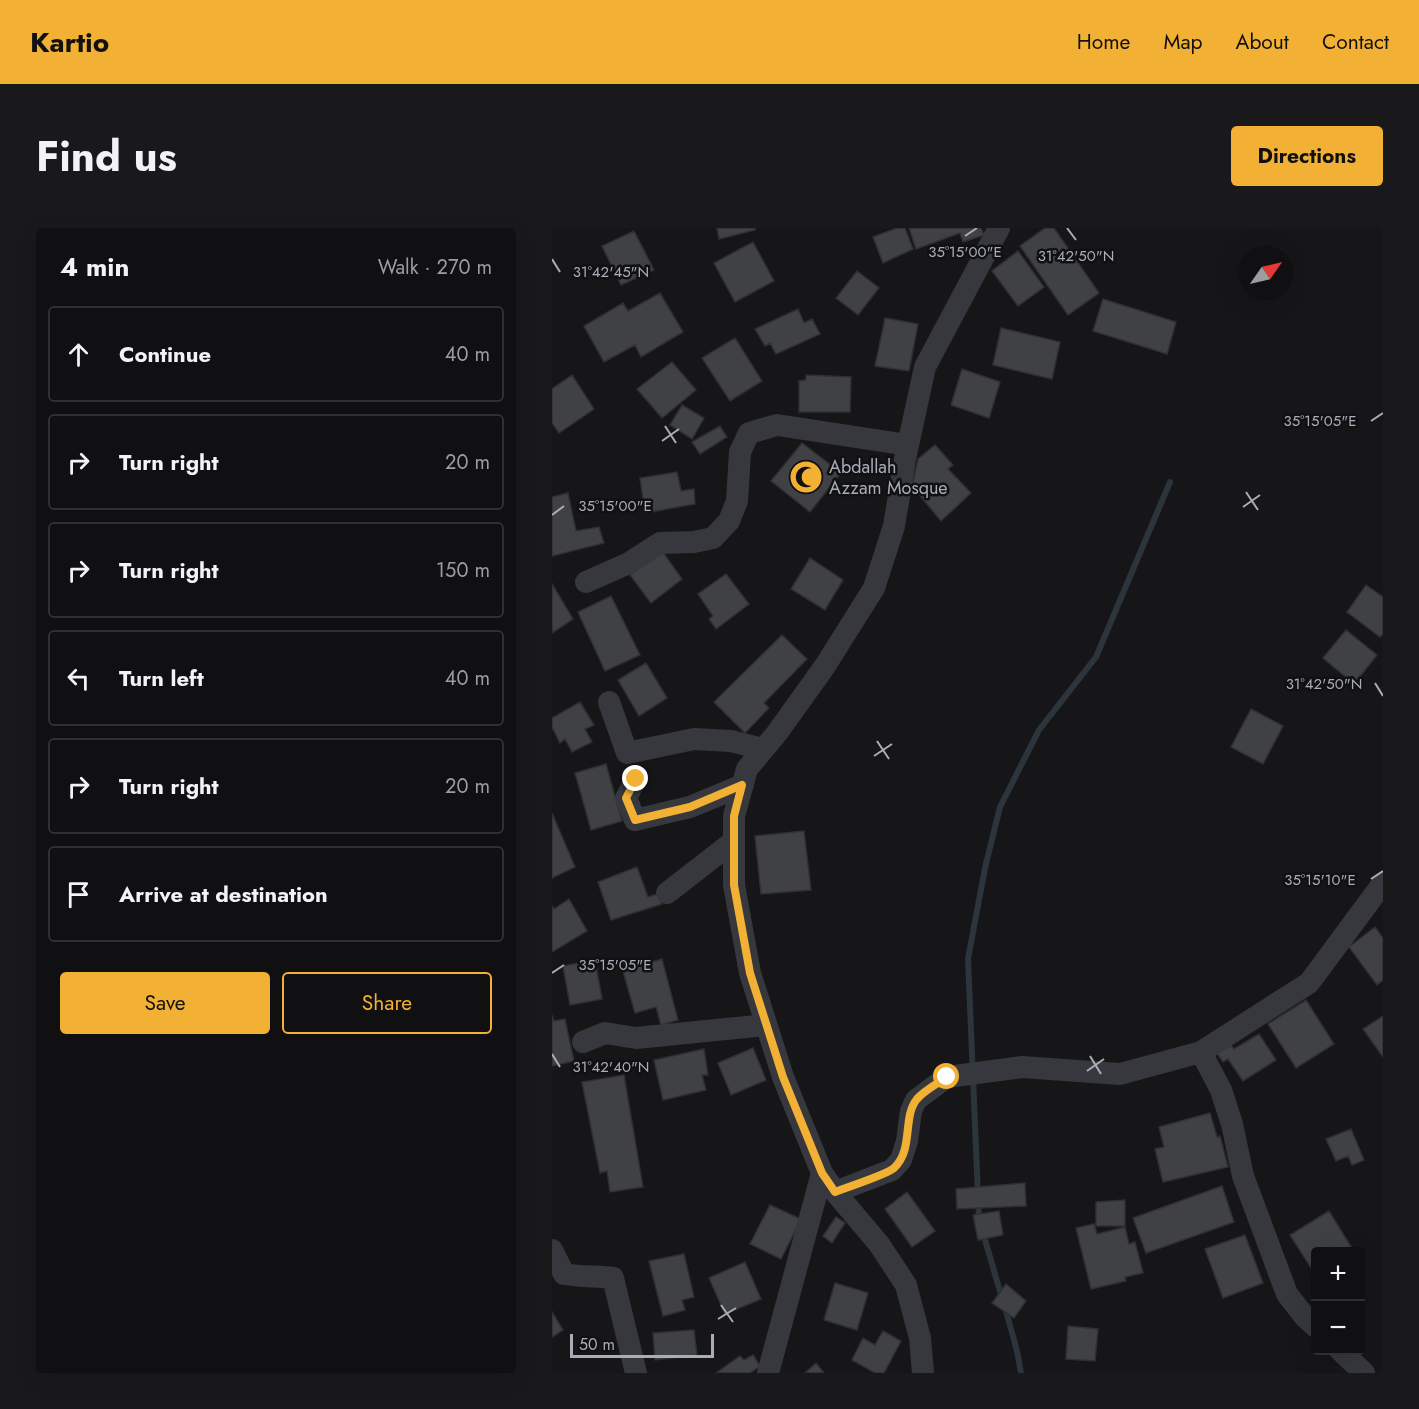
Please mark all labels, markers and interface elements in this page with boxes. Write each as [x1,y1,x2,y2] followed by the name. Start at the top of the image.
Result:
[30,22,109,63] text: Kartio
[1077,27,1130,57] text: Home
[1163,27,1203,57] text: Map
[1236,27,1289,57] text: About
[1322,27,1389,57] text: Contact
[36,126,177,187] text: Find us
[1231,126,1383,186] button: Directions
[928,241,1002,263] text: 35°15'00"E
[1038,245,1114,267] text: 31°42'50"N
[1239,246,1293,300] north arrow
[60,248,129,286] text: 4 min
[378,253,492,282] text: Walk · 270 m
[573,261,649,283] text: 31°42'45"N
[62,338,95,371] icon: ahead
[119,338,211,370] text: Continue
[445,340,490,369] text: 40 m
[1284,410,1357,432] text: 35°15'05"E
[62,446,95,479] icon: right
[119,446,219,478] text: Turn right
[445,448,490,477] text: 20 m
[829,454,948,501] place label: Abdallah Azzam Mosque
[788,459,824,495] mosque icon: Abdallah Azzam Mosque
[578,495,652,517] text: 35°15'00"E
[62,554,95,587] icon: right
[119,554,219,586] text: Turn right
[436,556,490,585] text: 150 m
[62,662,95,695] icon: left
[119,662,204,694] text: Turn left
[445,664,490,693] text: 40 m
[1286,673,1362,695] text: 31°42'50"N
[622,765,648,791] route end
[62,770,95,803] icon: right
[119,770,219,802] text: Turn right
[445,772,490,801] text: 20 m
[1284,869,1356,891] text: 35°15'10"E
[62,878,95,911] icon: arrive
[119,878,328,910] text: Arrive at destination
[579,954,652,976] text: 35°15'05"E
[60,972,270,1034] button: Save
[282,972,492,1034] button: Share
[572,1056,650,1078] text: 31°42'40"N
[933,1063,959,1089] route start
[1311,1247,1365,1355] map controls
[1311,1247,1365,1301] button: +
[1311,1301,1365,1355] button: −
[570,1331,714,1358] scale bar
[579,1333,615,1356] text: 50 m

